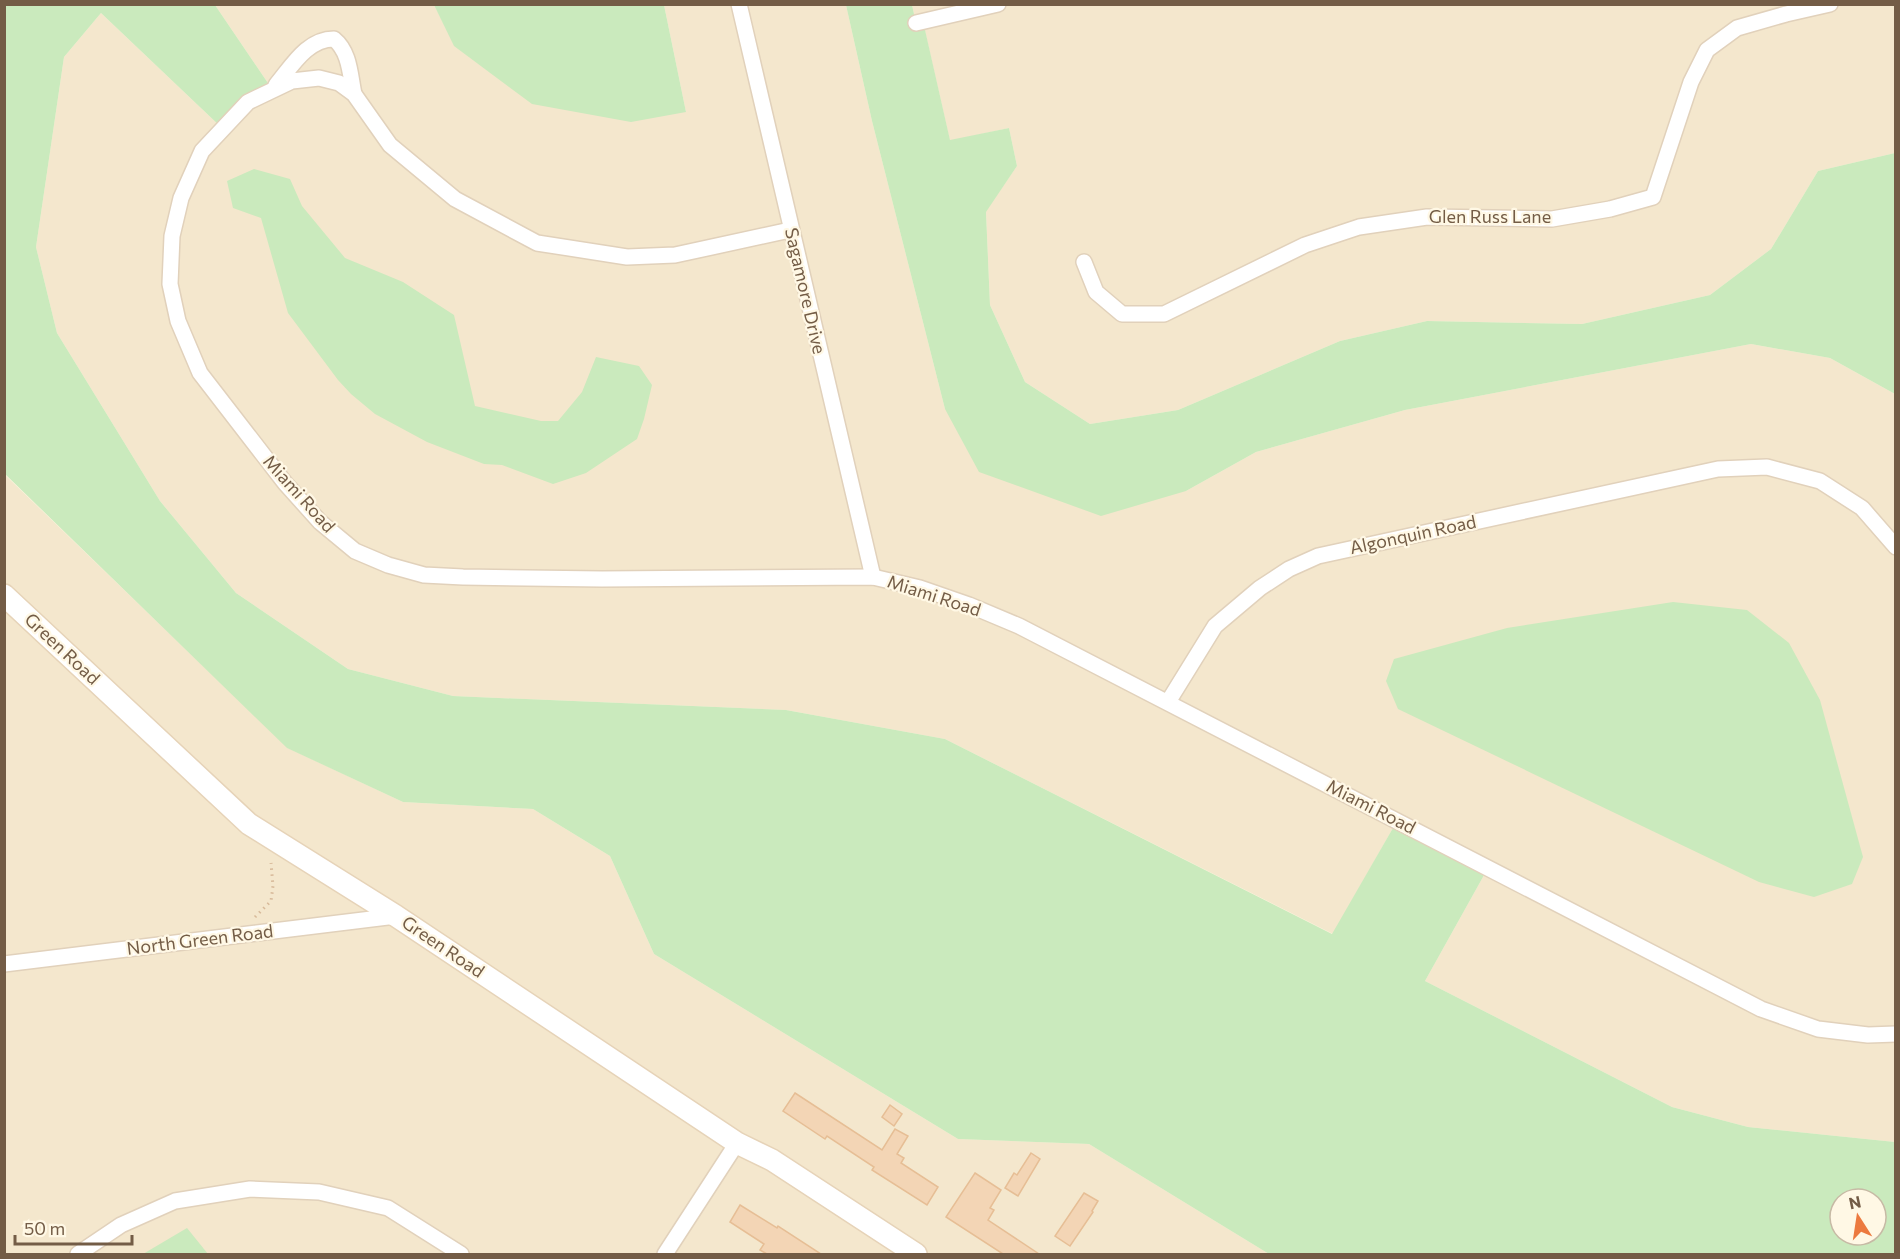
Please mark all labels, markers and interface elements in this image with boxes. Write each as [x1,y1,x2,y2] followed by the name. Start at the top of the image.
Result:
[1429,205,1551,227] street label: Glen Russ Lane
[781,226,831,356] street label: Sagamore Drive
[259,450,340,537] street label: Miami Road
[1348,510,1478,558] street label: Algonquin Road
[885,570,984,621] street label: Miami Road
[20,608,105,689] street label: Green Road
[1323,774,1420,838] street label: Miami Road
[398,911,489,982] street label: Green Road
[125,919,274,959] street label: North Green Road
[1828,1187,1888,1247] north arrow
[1847,1191,1863,1212] text: N
[15,1208,132,1246] scale bar
[24,1217,65,1239] text: 50 m

